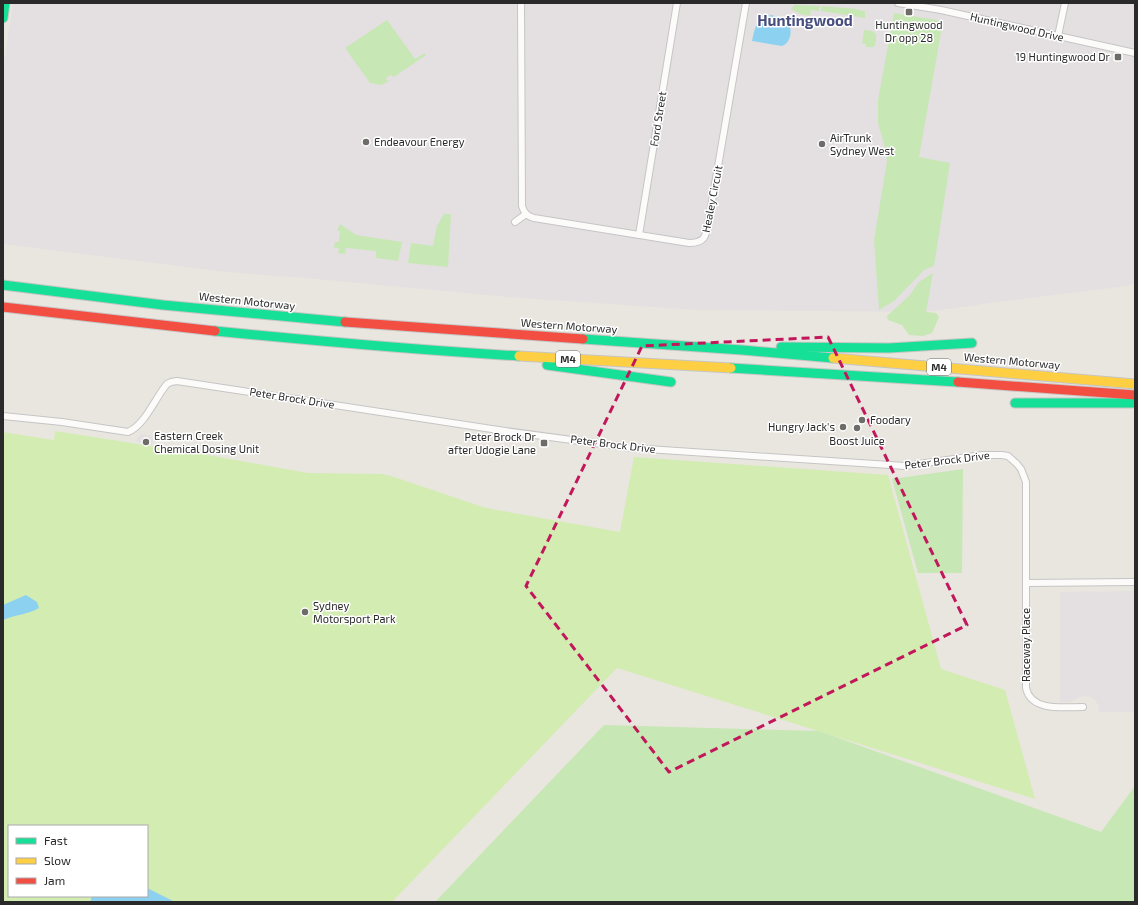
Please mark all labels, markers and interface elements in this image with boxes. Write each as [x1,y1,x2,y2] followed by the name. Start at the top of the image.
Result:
[904,7,914,17] marker: Huntingwood Dr opp 28
[969,9,1065,44] street label: Huntingwood Drive
[757,11,853,29] district label: Huntingwood
[875,18,943,44] place label: Huntingwood Dr opp 28
[1015,50,1111,63] place label: 19 Huntingwood Dr
[1113,52,1123,62] marker: 19 Huntingwood Dr
[647,90,668,147] street label: Ford Street
[830,131,894,157] place label: AirTrunk Sydney West
[374,135,465,148] place label: Endeavour Energy
[361,137,371,147] marker: Endeavour Energy
[817,139,827,149] marker: AirTrunk Sydney West
[699,164,724,234] street label: Healey Circuit
[198,289,296,312] street label: Western Motorway
[520,316,618,335] street label: Western Motorway
[963,350,1061,371] street label: Western Motorway
[556,351,580,367] road number: M4
[927,359,951,375] road number: M4
[249,384,336,411] street label: Peter Brock Drive
[870,413,911,426] place label: Foodary
[857,415,867,425] marker: Foodary
[768,420,835,433] place label: Hungry Jack's
[838,422,848,432] marker: Hungry Jack's
[852,423,862,433] marker: Boost Juice
[154,429,259,455] place label: Eastern Creek Chemical Dosing Unit
[448,430,537,456] place label: Peter Brock Dr after Udogie Lane
[570,432,657,455] street label: Peter Brock Drive
[829,434,885,447] place label: Boost Juice
[141,437,151,447] marker: Eastern Creek Chemical Dosing Unit
[539,438,549,448] marker: Peter Brock Dr after Udogie Lane
[904,448,990,471] street label: Peter Brock Drive
[313,599,396,625] place label: Sydney Motorsport Park
[300,607,310,617] marker: Sydney Motorsport Park
[1019,608,1032,682] street label: Raceway Place
[8,825,148,897] legend
[44,833,68,847] text: Fast
[44,853,71,867] text: Slow
[44,873,65,887] text: Jam

